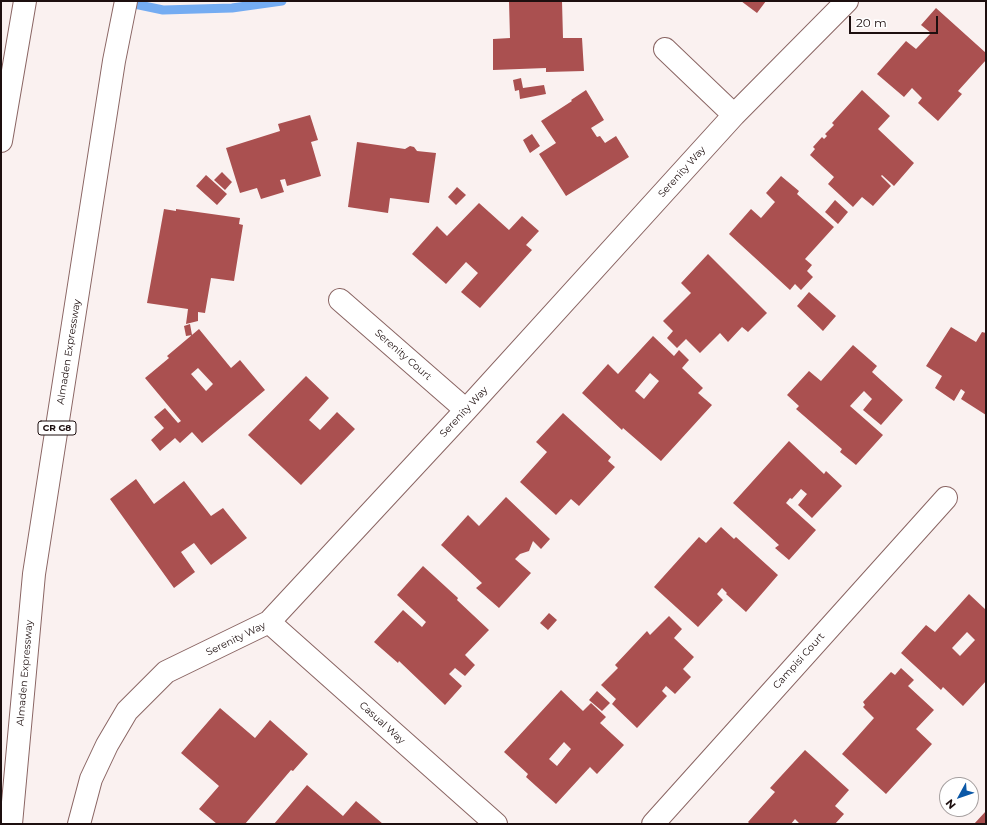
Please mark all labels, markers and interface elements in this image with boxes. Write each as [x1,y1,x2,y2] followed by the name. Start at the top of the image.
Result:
[851,8,940,34] scale bar
[856,15,887,30] text: 20 m
[656,144,708,200] street label: Serenity Way
[55,298,83,406] street label: Almaden Expressway
[372,327,434,383] street label: Serenity Court
[437,384,491,440] street label: Serenity Way
[38,421,76,435] road number: CR G8
[14,619,36,727] street label: Almaden Expressway
[204,619,268,659] street label: Serenity Way
[771,631,827,691] street label: Campisi Court
[357,699,407,747] street label: Casual Way
[939,777,979,817] north arrow
[942,796,959,812] text: N

